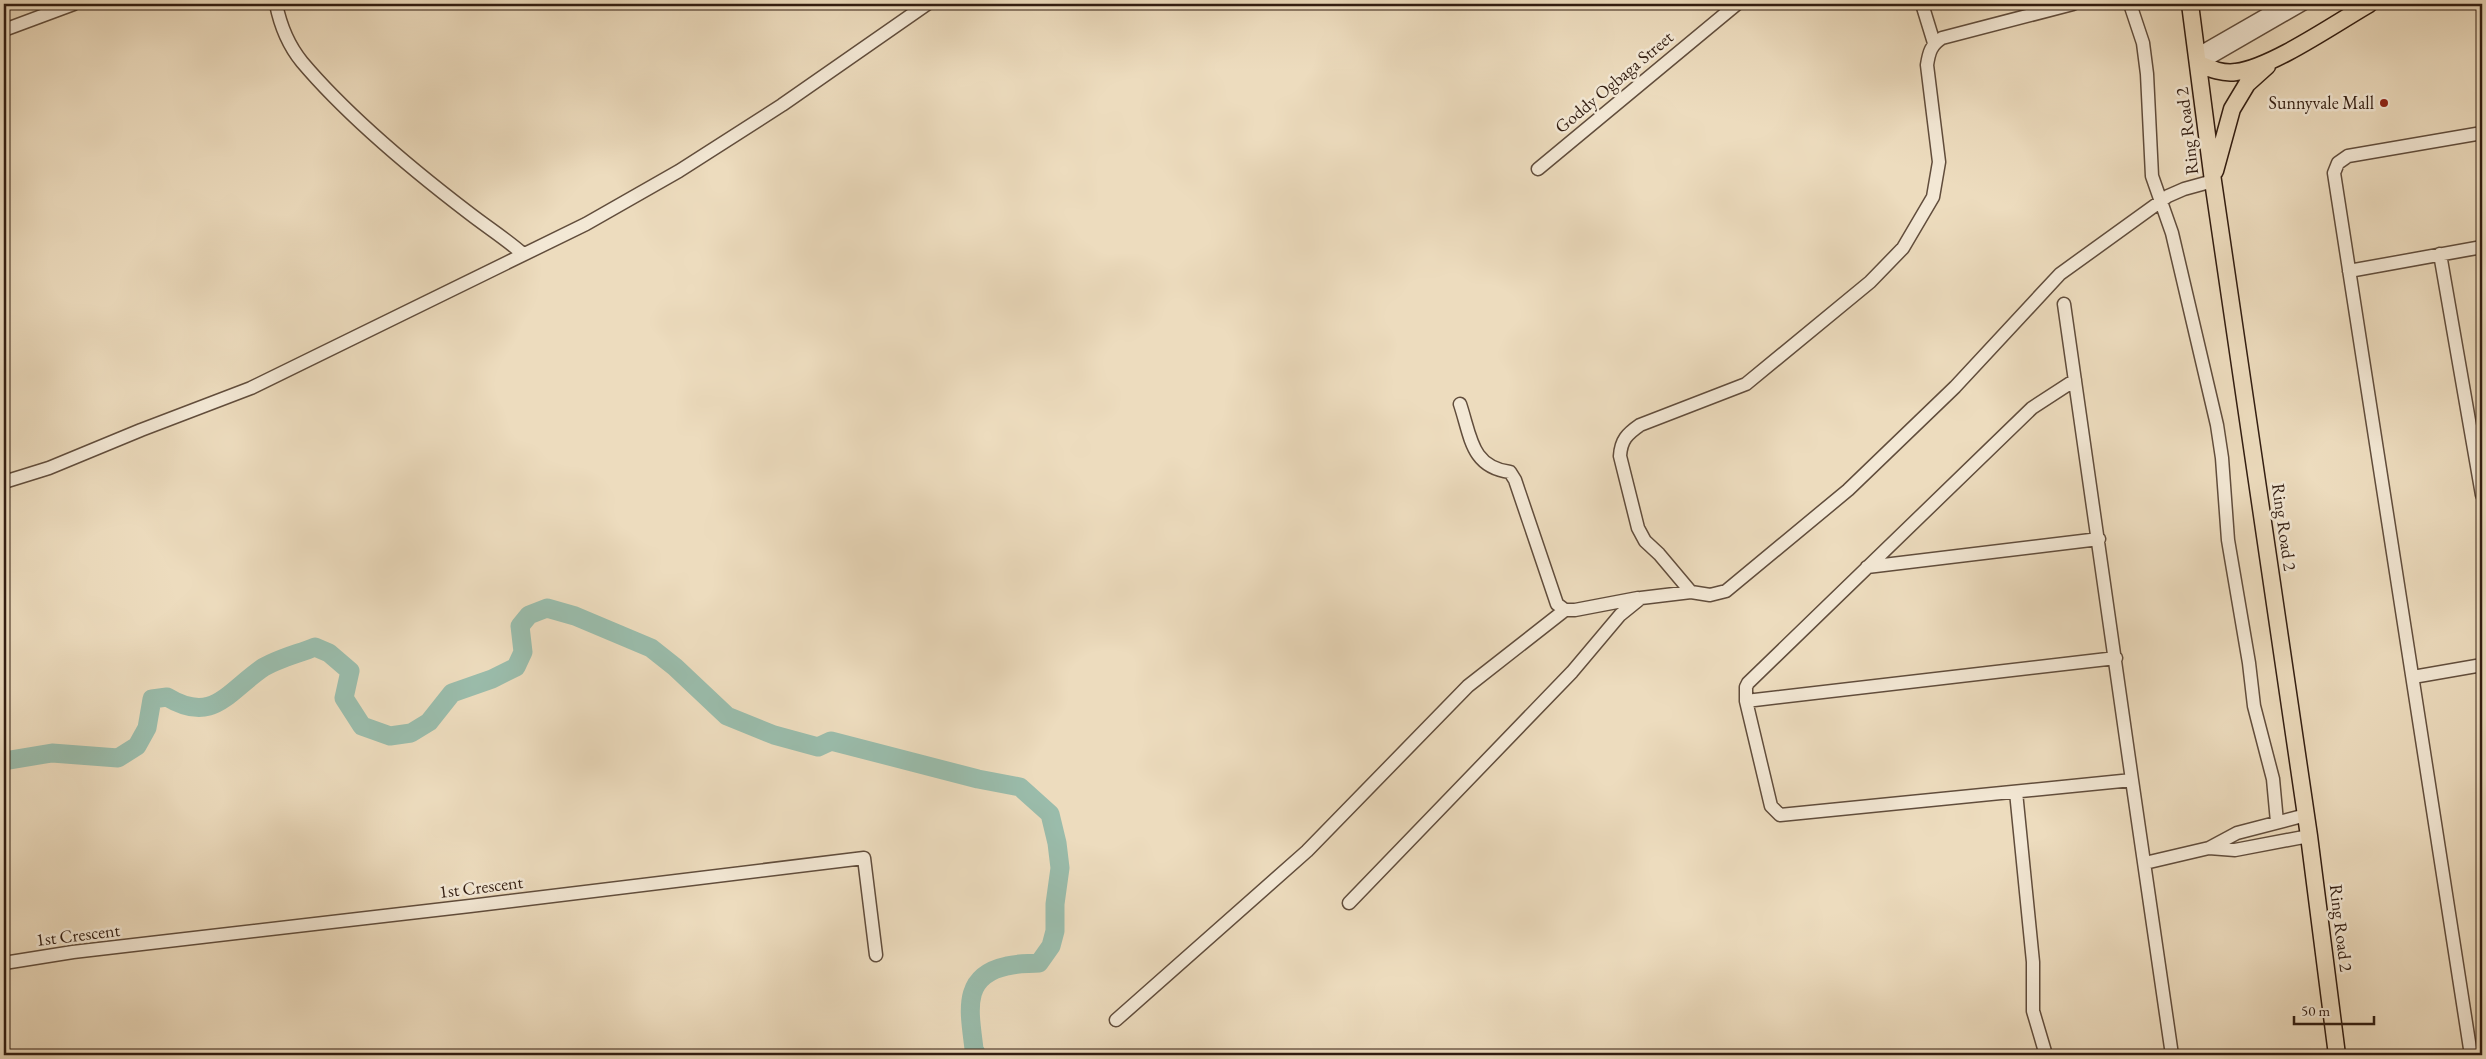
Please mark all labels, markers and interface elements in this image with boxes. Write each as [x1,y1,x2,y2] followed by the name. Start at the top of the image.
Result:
[1550,25,1678,138] street label: Goddy Ogbaga Street
[2170,86,2203,176] street label: Ring Road 2
[2269,91,2374,114] place label: Sunnyvale Mall
[2378,97,2390,109] marker: Sunnyvale Mall
[2267,482,2302,573] street label: Ring Road 2
[438,870,525,903] street label: 1st Crescent
[2325,883,2358,973] street label: Ring Road 2
[35,918,122,951] street label: 1st Crescent
[2294,994,2374,1026] scale bar
[2301,1001,2330,1020] text: 50 m

